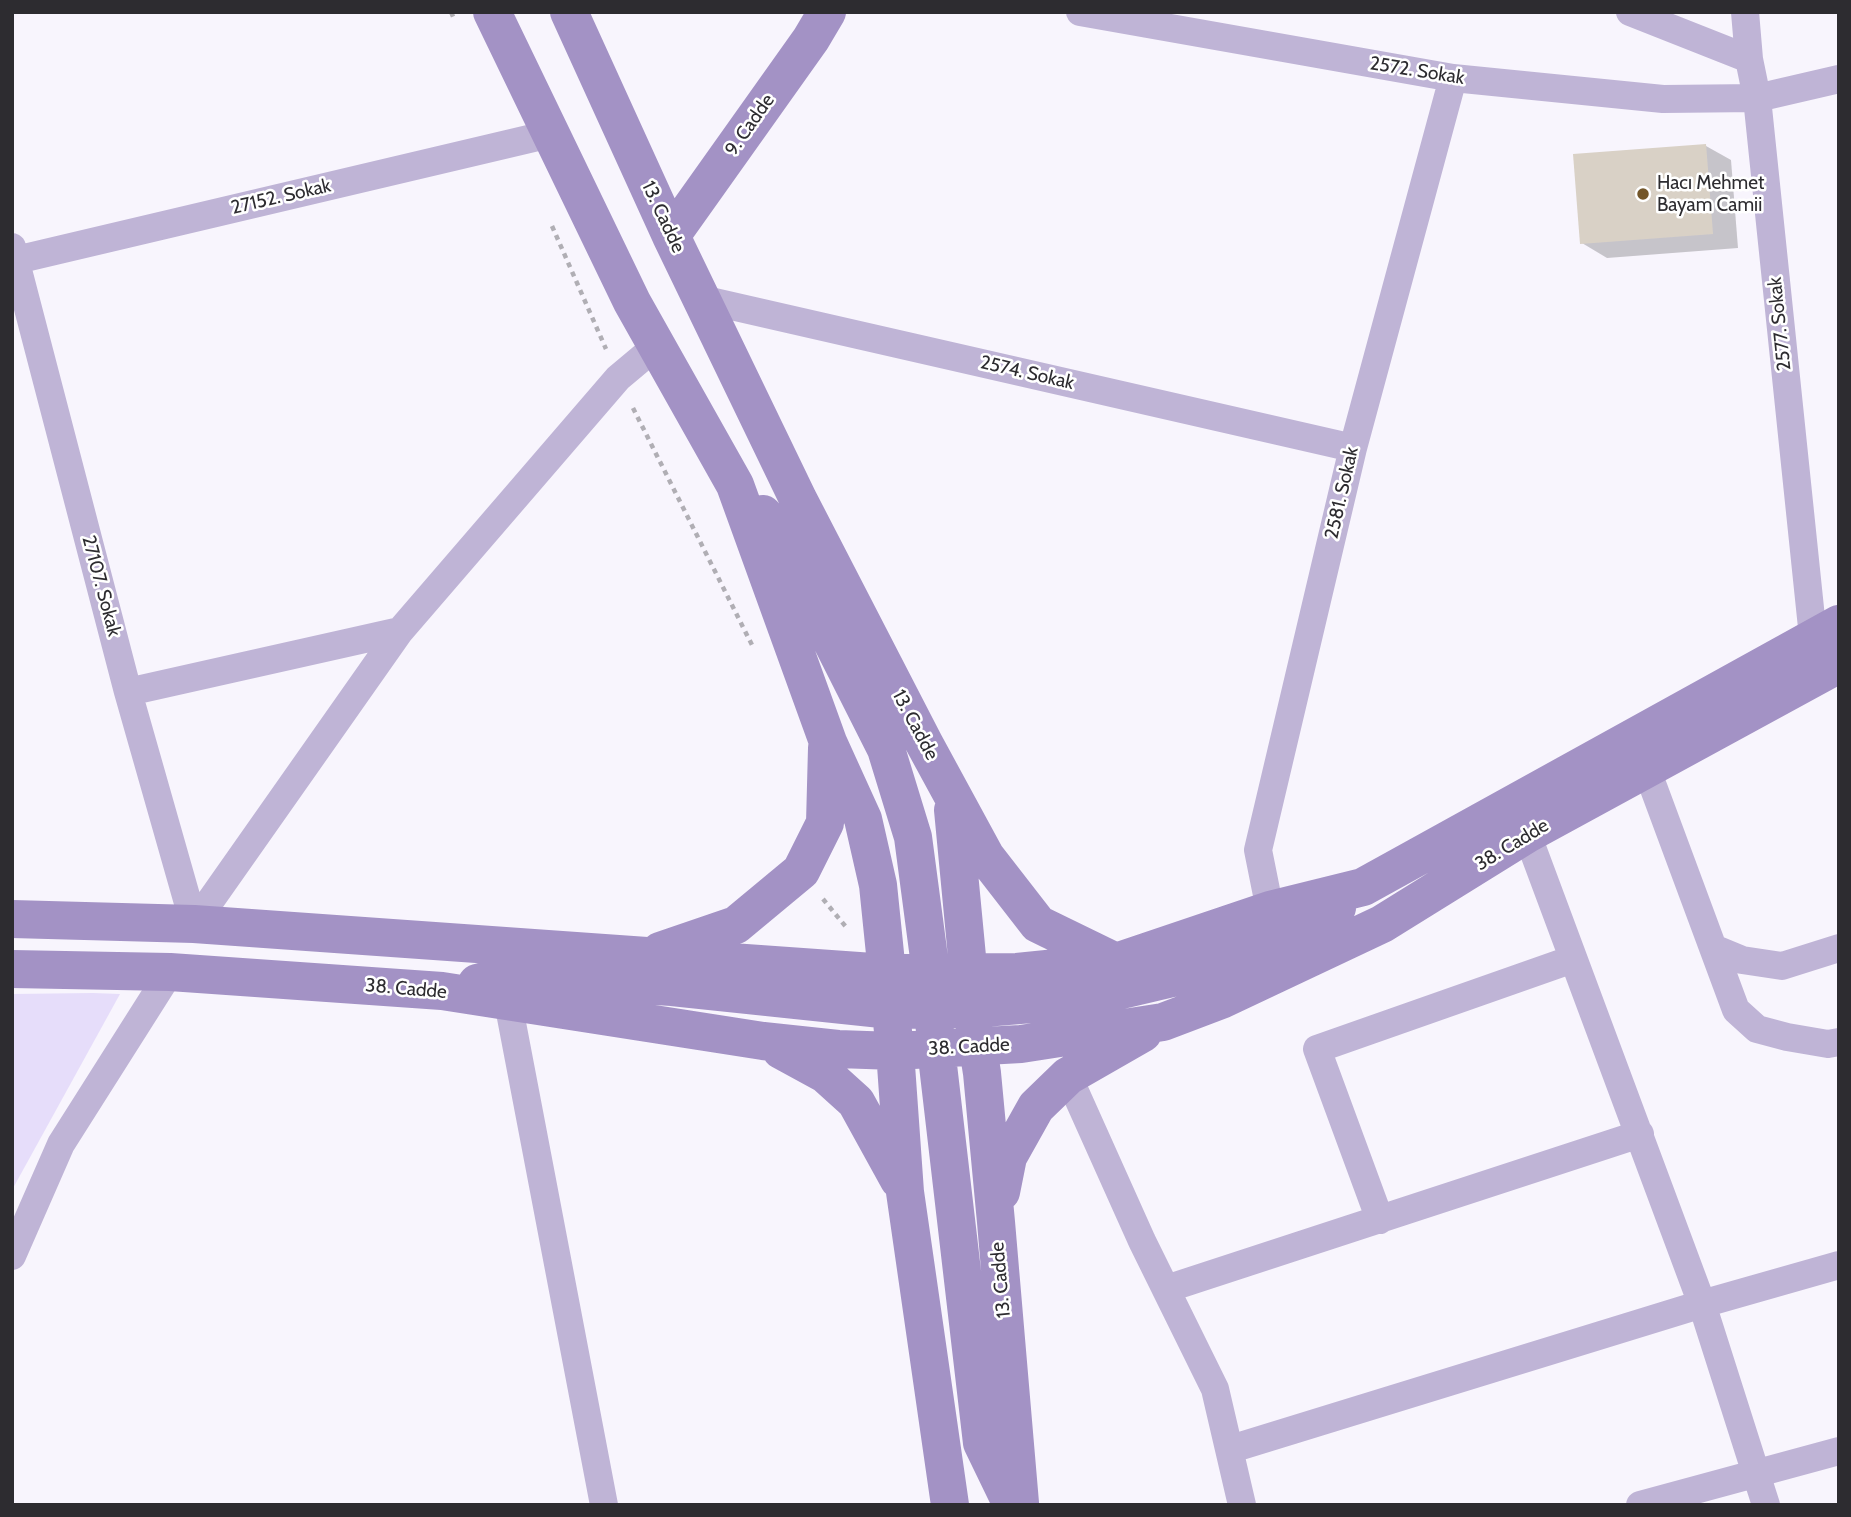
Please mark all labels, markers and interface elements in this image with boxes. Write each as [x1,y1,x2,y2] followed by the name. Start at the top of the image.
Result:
[1368,52,1466,90] street label: 2572. Sokak
[721,90,779,160] street label: 9. Cadde
[1657,172,1764,216] place label: Hacı Mehmet Bayam Camii
[229,174,333,220] street label: 27152. Sokak
[637,178,689,256] street label: 13. Cadde
[1635,186,1651,202] marker: Hacı Mehmet Bayam Camii
[1764,276,1796,372] street label: 2577. Sokak
[978,351,1076,395] street label: 2574. Sokak
[1320,445,1364,541] street label: 2581. Sokak
[77,533,125,639] street label: 27107. Sokak
[887,686,943,764] street label: 13. Cadde
[1471,814,1553,876] street label: 38. Cadde
[364,974,448,1004] street label: 38. Cadde
[928,1033,1010,1061] street label: 38. Cadde
[986,1241,1016,1319] street label: 13. Cadde

